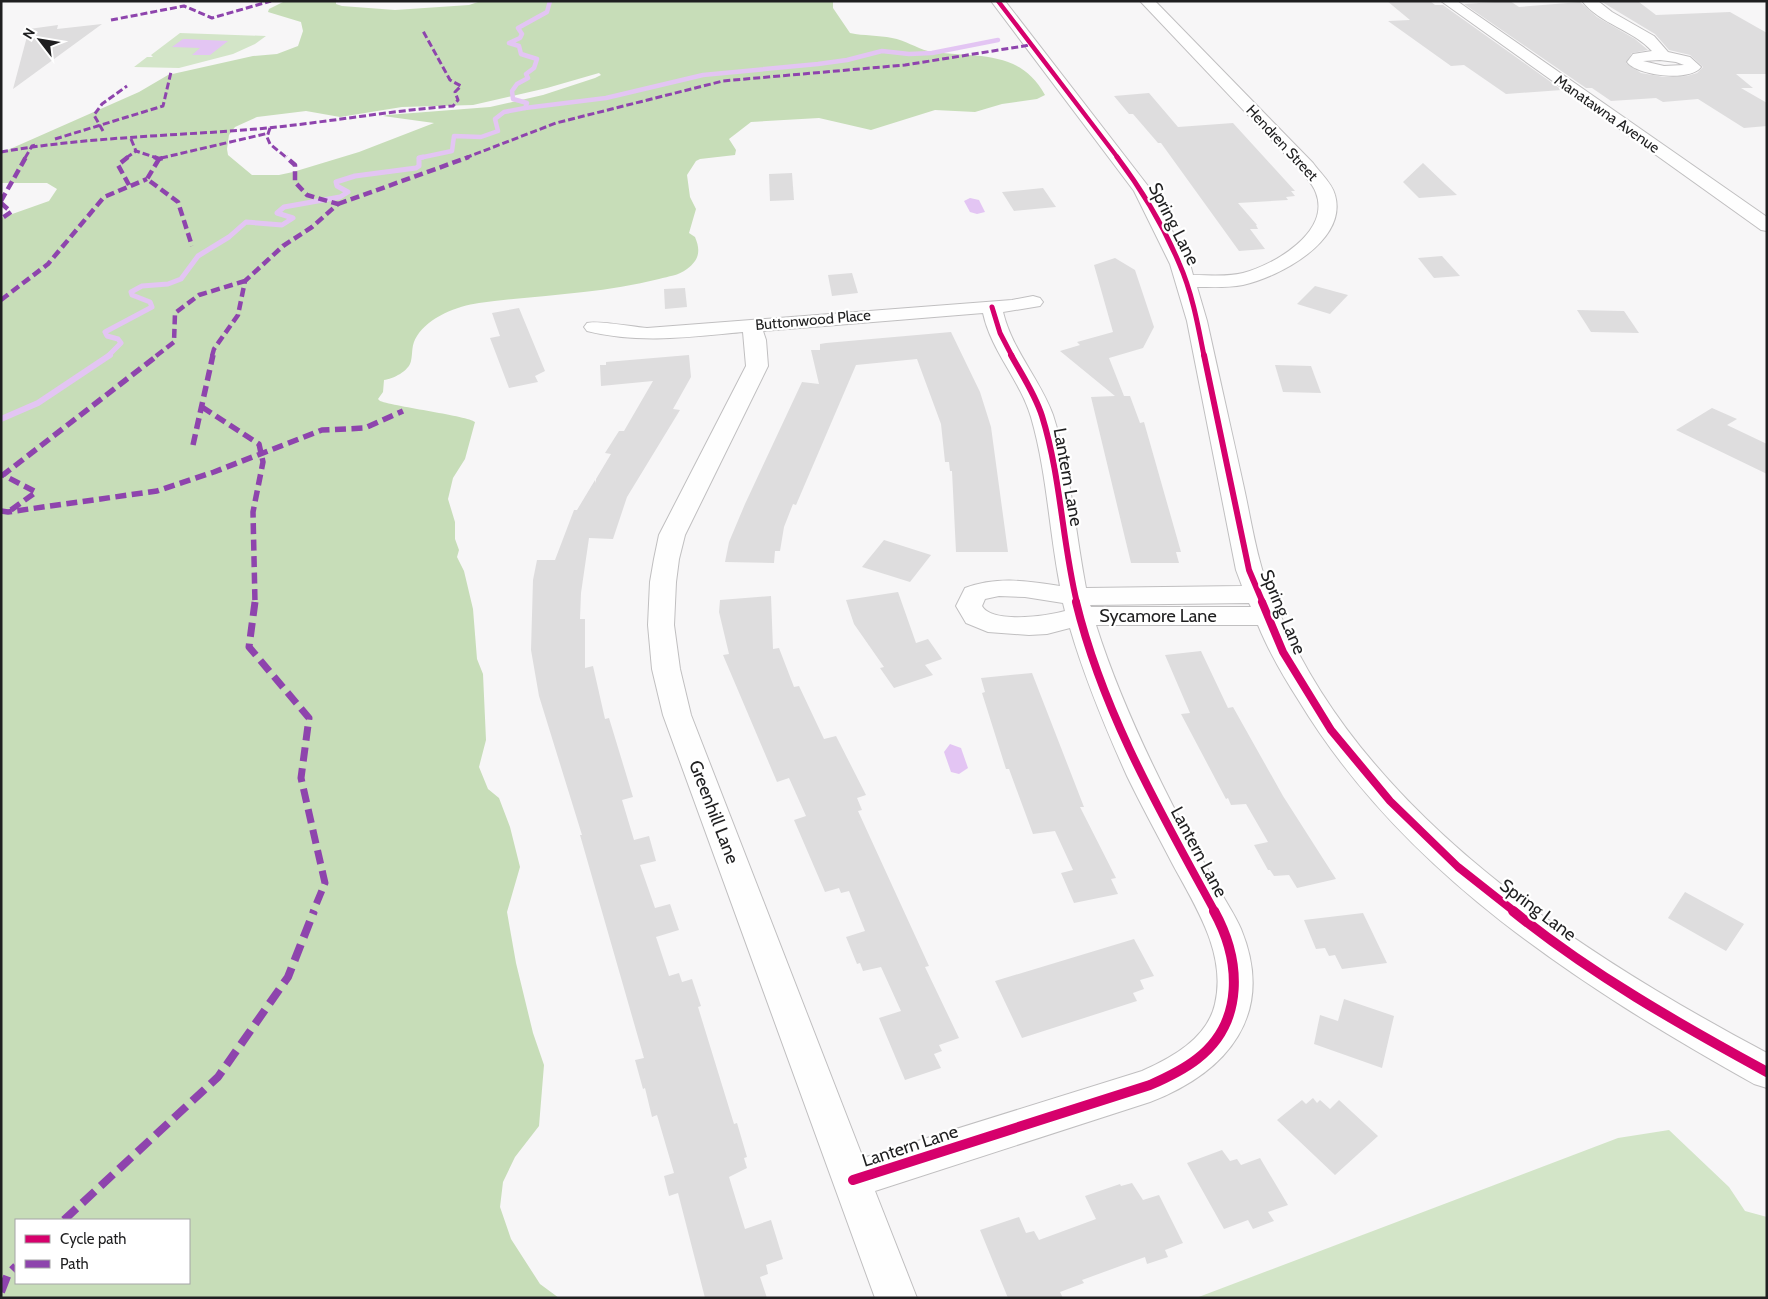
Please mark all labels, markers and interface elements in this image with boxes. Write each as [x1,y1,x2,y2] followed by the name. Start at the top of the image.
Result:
[15,15,65,65] north arrow
[19,24,39,42] text: N
[1551,71,1663,157] street label: Manatawna Avenue
[1242,101,1322,185] street label: Hendren Street
[1144,179,1204,269] street label: Spring Lane
[754,306,872,334] street label: Buttonwood Place
[1049,426,1087,528] street label: Lantern Lane
[1255,566,1311,658] street label: Spring Lane
[1099,605,1217,627] street label: Sycamore Lane
[684,757,744,867] street label: Greenhill Lane
[1166,803,1232,901] street label: Lantern Lane
[1495,874,1581,946] street label: Spring Lane
[859,1120,961,1172] street label: Lantern Lane
[15,1219,190,1284] legend
[60,1230,126,1248] text: Cycle path
[60,1255,89,1273] text: Path

